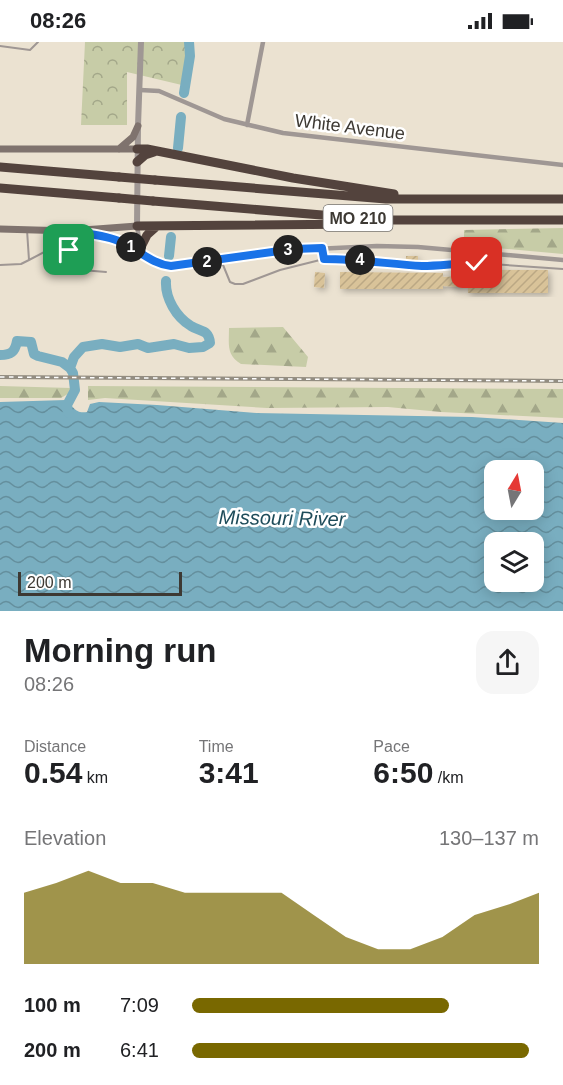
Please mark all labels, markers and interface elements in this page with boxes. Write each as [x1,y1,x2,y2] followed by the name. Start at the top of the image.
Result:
[30,8,86,33] text: 08:26
[294,110,406,144] street label: White Avenue
[324,205,392,231] road number: MO 210
[43,224,94,275] pin
[116,232,146,262] pin: 1
[52,233,85,266] icon: arrive
[273,235,303,265] pin: 3
[451,237,502,288] pin
[127,238,135,255] text: 1
[284,241,292,258] text: 3
[345,245,375,275] pin: 4
[460,246,493,279] icon: check
[192,247,222,277] pin: 2
[356,251,364,268] text: 4
[203,253,211,270] text: 2
[484,460,544,520] north arrow
[484,460,544,592] map controls
[218,506,347,530] water label: Missouri River
[484,532,544,592] button: layers
[18,569,182,596] scale bar
[27,574,71,591] text: 200 m
[476,631,539,694] button: share
[24,632,216,669] text: Morning run
[24,673,74,695] text: 08:26
[24,738,86,755] text: Distance
[199,738,234,755] text: Time
[373,738,410,755] text: Pace
[24,756,82,789] text: 0.54
[199,756,259,789] text: 3:41
[373,756,433,789] text: 6:50
[82,769,108,786] text: km
[433,769,464,786] text: /km
[24,827,106,849] text: Elevation
[439,827,539,849] text: 130–137 m
[24,994,81,1016] text: 100 m
[120,994,159,1016] text: 7:09
[24,1039,81,1061] text: 200 m
[120,1039,159,1061] text: 6:41

